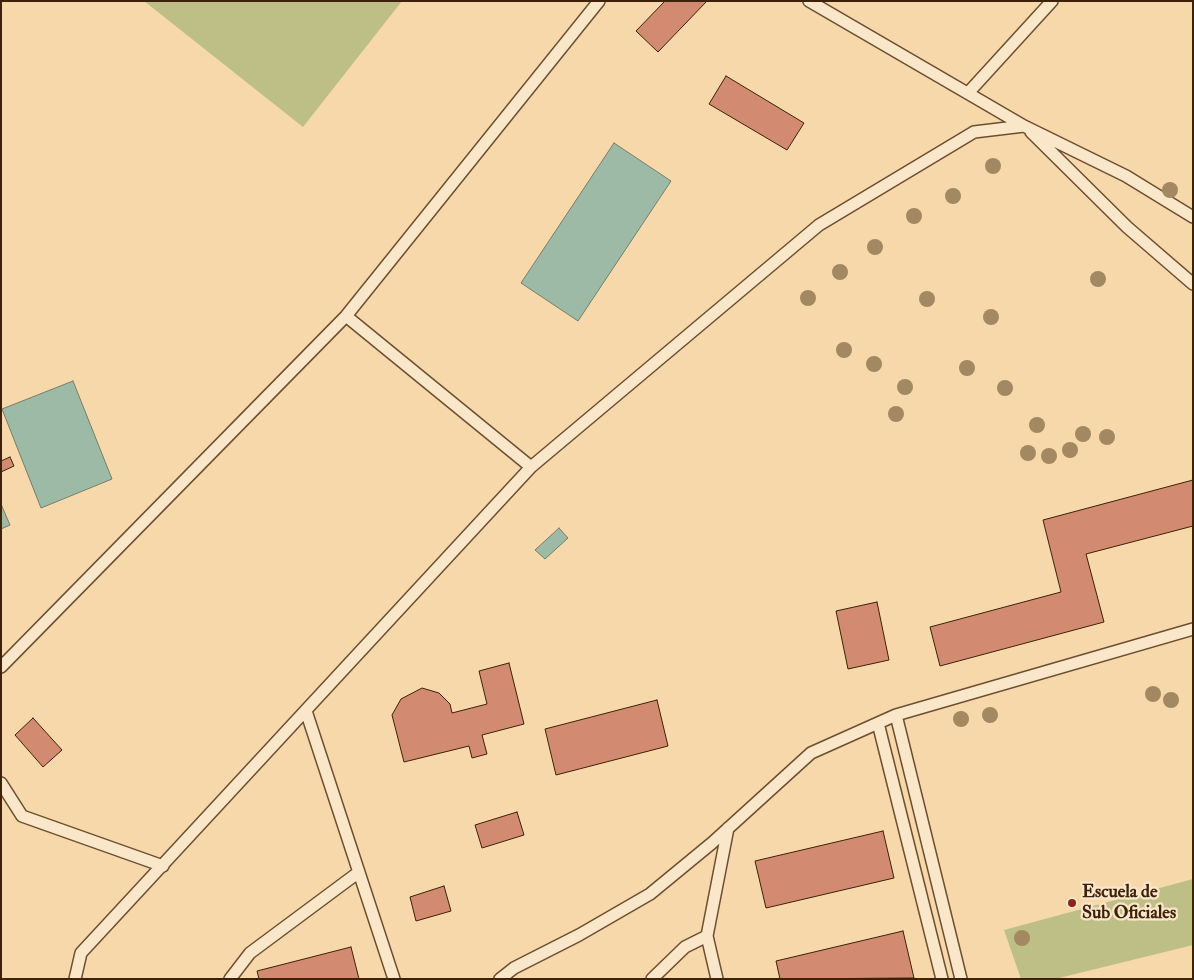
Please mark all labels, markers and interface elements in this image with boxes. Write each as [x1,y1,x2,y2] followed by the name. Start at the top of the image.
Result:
[1082,882,1176,924] place label: Escuela de Sub Oficiales
[1066,897,1078,909] marker: Escuela de Sub Oficiales

